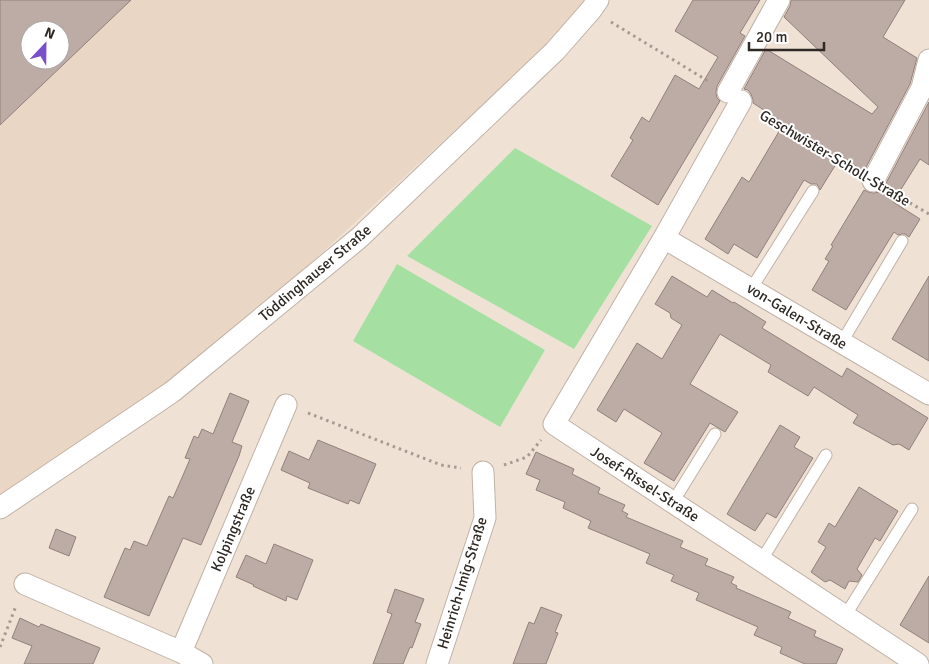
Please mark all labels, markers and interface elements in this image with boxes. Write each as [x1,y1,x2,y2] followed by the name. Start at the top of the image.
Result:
[20,20,70,70] north arrow
[749,20,824,52] scale bar
[42,24,57,43] text: N
[756,28,787,46] text: 20 m
[756,106,914,210] street label: Geschwister-Scholl-Straße
[255,221,375,325] street label: Töddinghauser Straße
[744,279,850,353] street label: von-Galen-Straße
[587,442,703,526] street label: Josef-Rissel-Straße
[207,484,259,574] street label: Kolpingstraße
[433,515,491,651] street label: Heinrich-Imig-Straße

